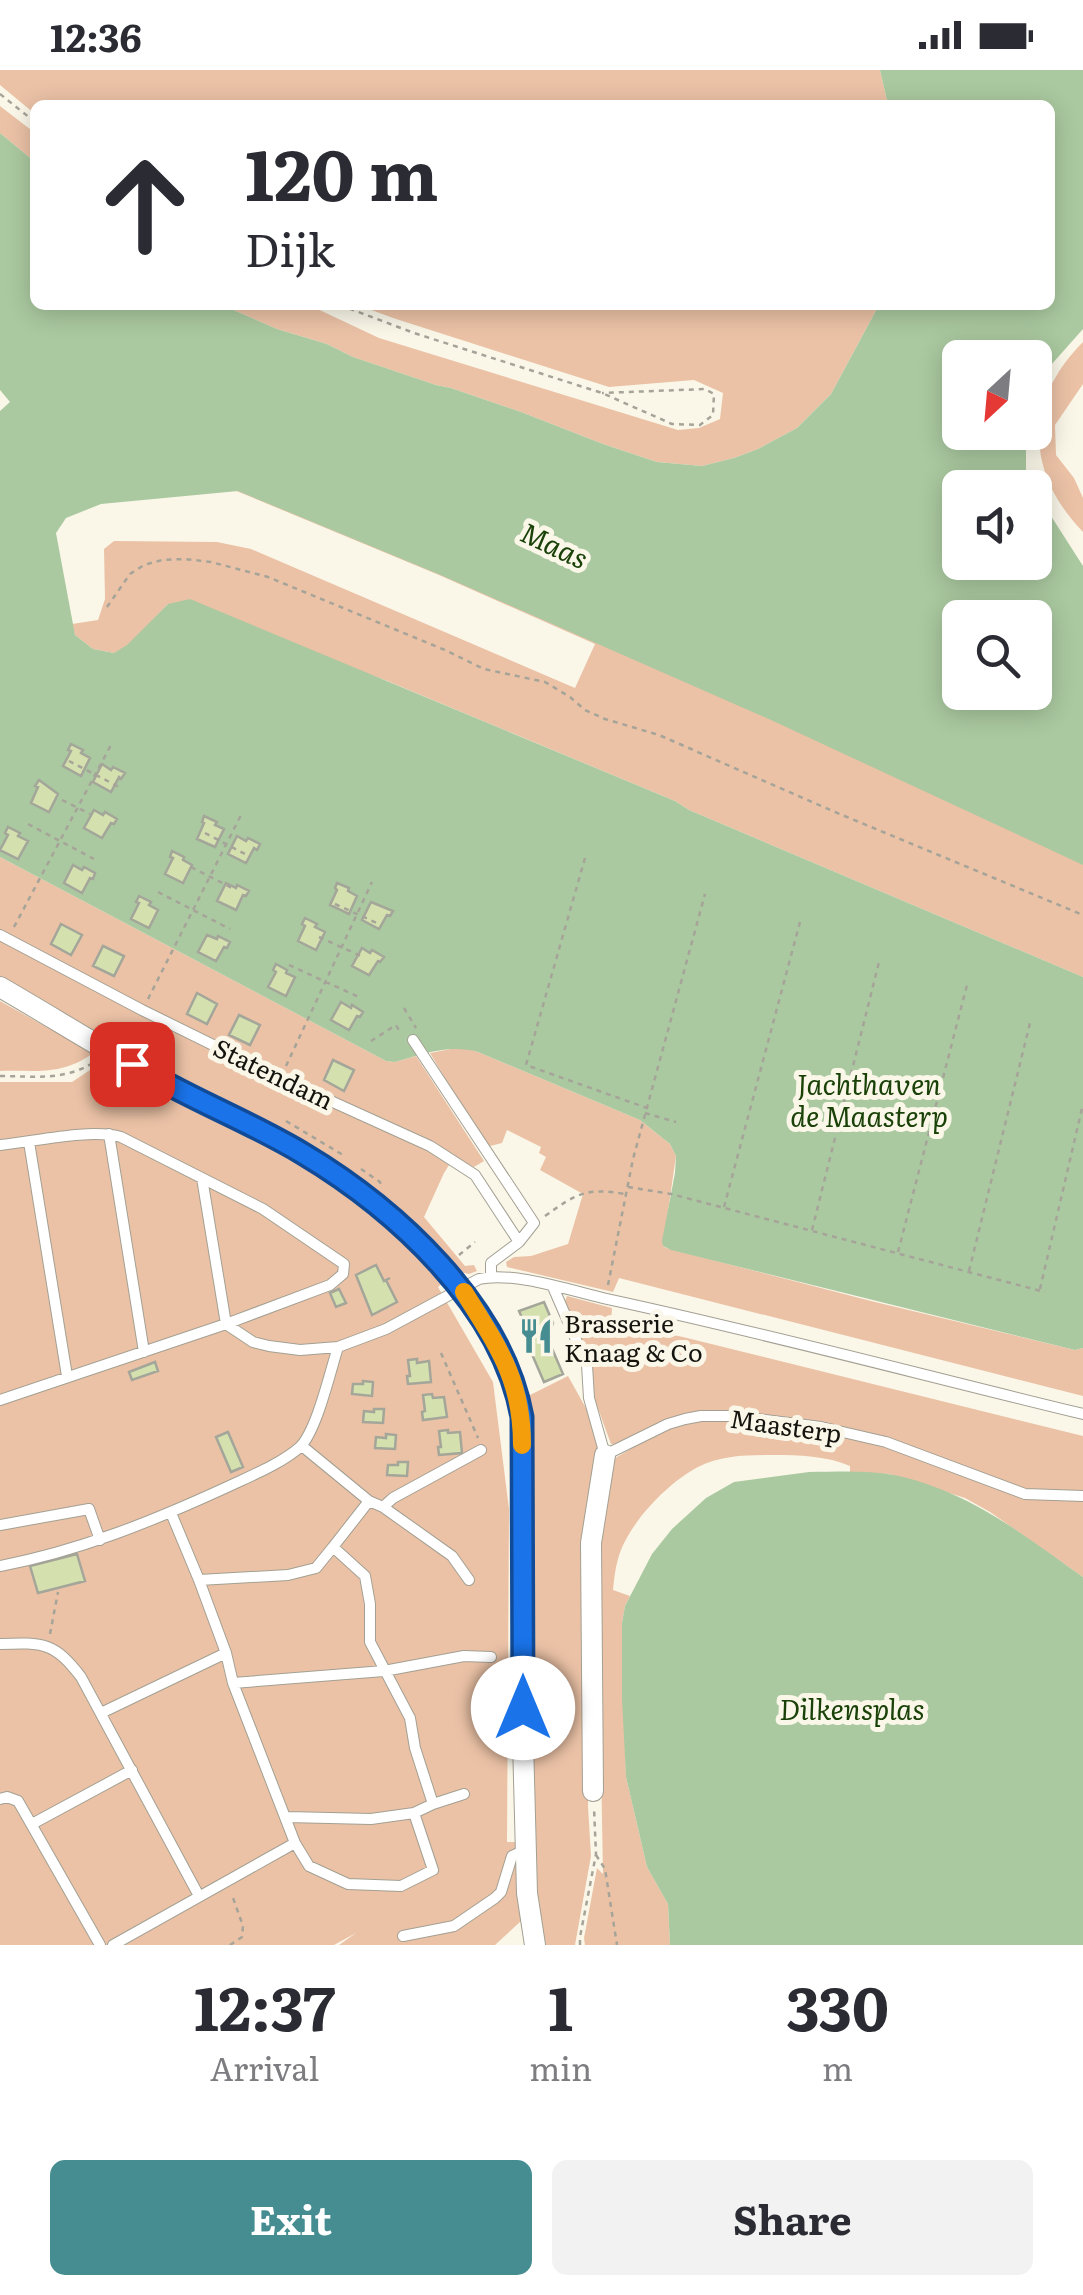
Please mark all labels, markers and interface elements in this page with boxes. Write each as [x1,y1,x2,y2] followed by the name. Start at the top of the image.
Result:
[50,7,142,64] text: 12:36
[245,119,438,223] text: 120 m
[80,140,210,270] icon: ahead
[245,214,335,281] text: Dijk
[942,340,1052,450] north arrow
[942,340,1052,710] map controls
[942,470,1052,580] button: sound
[514,510,596,578] water label: Maas
[942,600,1052,710] button: search
[90,1022,175,1107] pin
[208,1028,340,1118] street label: Statendam
[105,1037,160,1092] icon: arrive
[790,1062,948,1136] water label: Jachthaven de Maasterp
[564,1304,703,1370] place label: Brasserie Knaag & Co
[517,1317,555,1355] restaurant icon: Brasserie Knaag & Co
[728,1399,844,1451] street label: Maasterp
[471,1656,575,1760] position arrow
[779,1687,925,1729] water label: Dilkensplas
[194,1960,335,2049] text: 12:37
[548,1960,573,2049] text: 1
[786,1960,889,2049] text: 330
[210,2043,319,2091] text: Arrival
[529,2043,592,2091] text: min
[822,2043,853,2091] text: m
[50,2160,532,2275] button: Exit
[552,2160,1033,2275] button: Share

